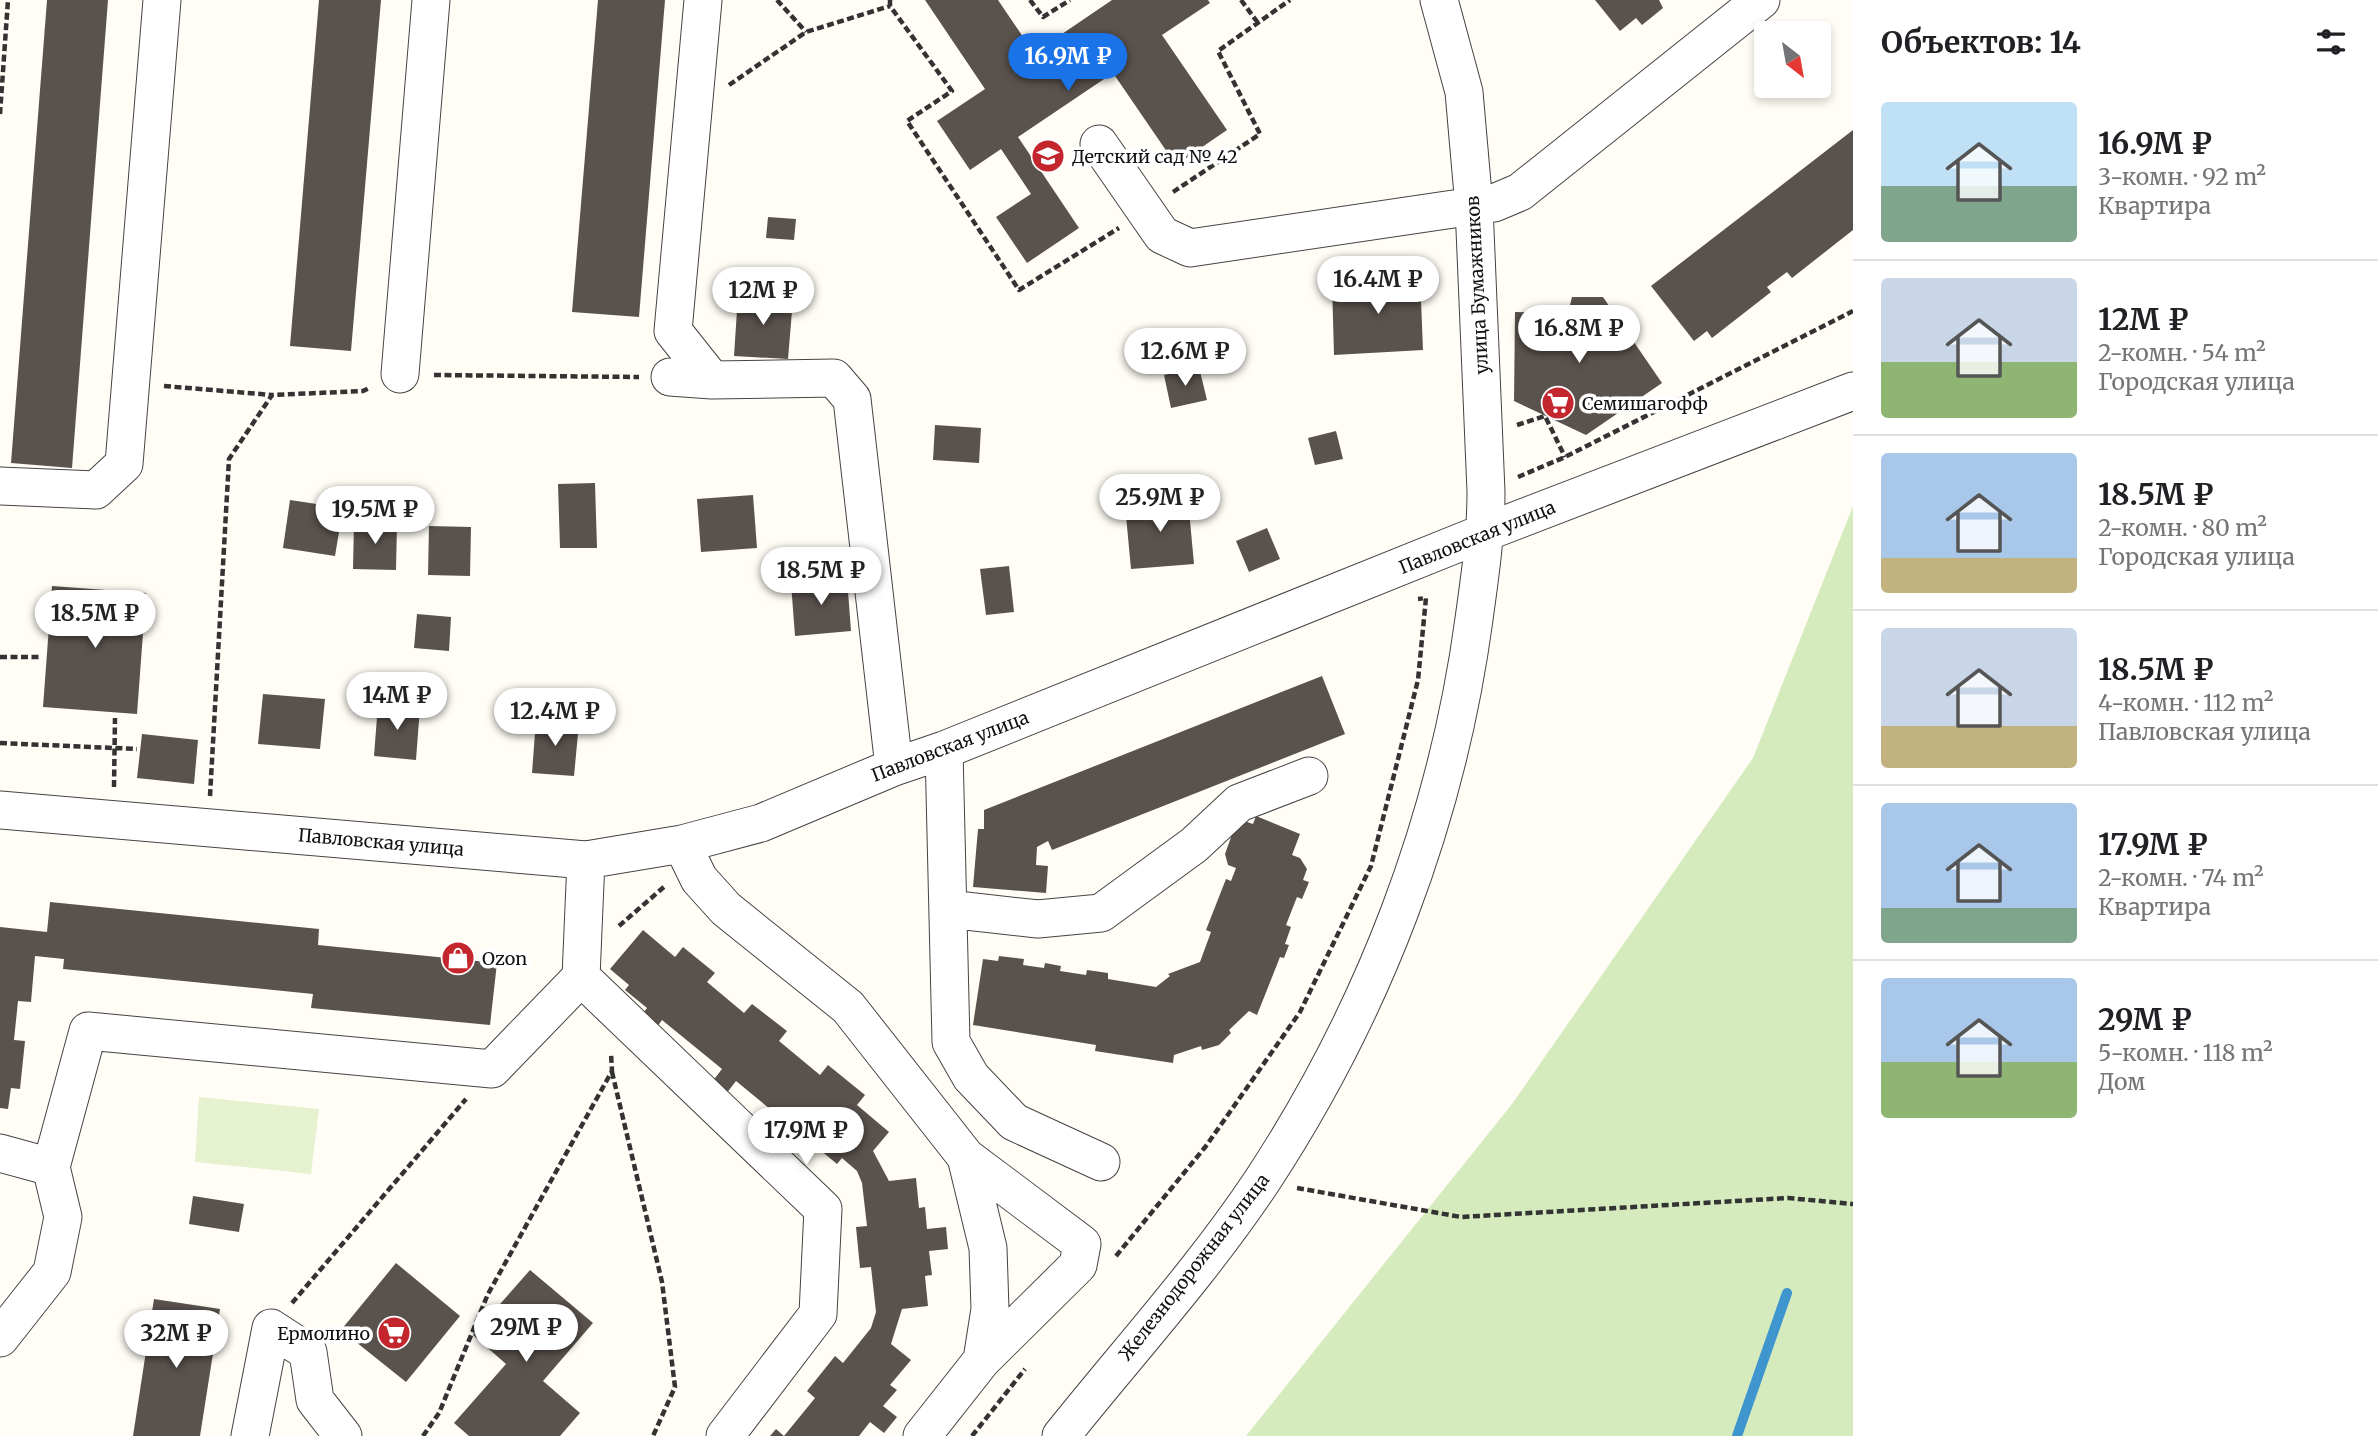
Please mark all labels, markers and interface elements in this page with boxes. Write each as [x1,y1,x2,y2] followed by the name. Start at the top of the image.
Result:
[1754,21,1830,98] north arrow
[1754,21,1831,98] map controls
[1881,23,2081,61] text: Объектов: 14
[2312,23,2350,61] icon: filters
[1003,34,1133,93] pin: 16.9M ₽
[1024,41,1112,70] text: 16.9M ₽
[2098,124,2212,162] text: 16.9M ₽
[1937,130,2021,214] icon: home
[1029,137,1067,175] school or university icon: Детский сад № 42
[1072,145,1238,168] place label: Детский сад № 42
[2098,162,2266,191] text: 3-комн. · 92 m²
[2098,191,2211,220] text: Квартира
[1461,195,1493,375] street label: улица Бумажников
[1313,256,1443,316] pin: 16.4M ₽
[1333,264,1423,293] text: 16.4M ₽
[714,268,812,327] pin: 12M ₽
[728,275,798,304] text: 12M ₽
[2098,300,2189,338] text: 12M ₽
[1514,306,1644,365] pin: 16.8M ₽
[1937,306,2021,390] icon: home
[1534,313,1624,342] text: 16.8M ₽
[1120,328,1250,388] pin: 12.6M ₽
[1140,336,1230,365] text: 12.6M ₽
[2098,338,2266,367] text: 2-комн. · 54 m²
[2098,367,2295,396] text: Городская улица
[1539,384,1577,422] supermarket icon: Семишагофф
[1582,392,1708,415] place label: Семишагофф
[1095,475,1225,534] pin: 25.9M ₽
[2098,475,2214,513] text: 18.5M ₽
[1937,481,2021,565] icon: home
[1115,482,1205,511] text: 25.9M ₽
[310,486,440,546] pin: 19.5M ₽
[332,494,418,523] text: 19.5M ₽
[1395,495,1559,579] street label: Павловская улица
[2098,513,2267,542] text: 2-комн. · 80 m²
[2098,542,2295,571] text: Городская улица
[756,548,886,607] pin: 18.5M ₽
[777,555,865,584] text: 18.5M ₽
[30,590,160,650] pin: 18.5M ₽
[51,598,139,627] text: 18.5M ₽
[2098,650,2214,688] text: 18.5M ₽
[1937,656,2021,740] icon: home
[348,672,446,732] pin: 14M ₽
[362,680,432,709] text: 14M ₽
[490,688,620,748] pin: 12.4M ₽
[2098,688,2273,717] text: 4-комн. · 112 m²
[510,696,600,725] text: 12.4M ₽
[868,705,1032,787] street label: Павловская улица
[2098,717,2311,746] text: Павловская улица
[297,823,465,861] street label: Павловская улица
[2098,825,2208,863] text: 17.9M ₽
[1937,831,2021,915] icon: home
[2098,863,2264,892] text: 2-комн. · 74 m²
[2098,892,2211,921] text: Квартира
[439,939,477,977] shop icon: Ozon
[482,947,527,970] place label: Ozon
[2098,1000,2192,1038] text: 29M ₽
[1937,1006,2021,1090] icon: home
[2098,1038,2273,1067] text: 5-комн. · 118 m²
[2098,1067,2146,1096] text: Дом
[741,1108,871,1167] pin: 17.9M ₽
[764,1115,848,1144] text: 17.9M ₽
[1114,1169,1274,1365] street label: Железнодорожная улица
[477,1304,575,1364] pin: 29M ₽
[127,1310,225,1370] pin: 32M ₽
[490,1312,562,1341] text: 29M ₽
[375,1314,413,1352] supermarket icon: Ермолино
[140,1318,212,1347] text: 32M ₽
[277,1322,370,1345] place label: Ермолино

